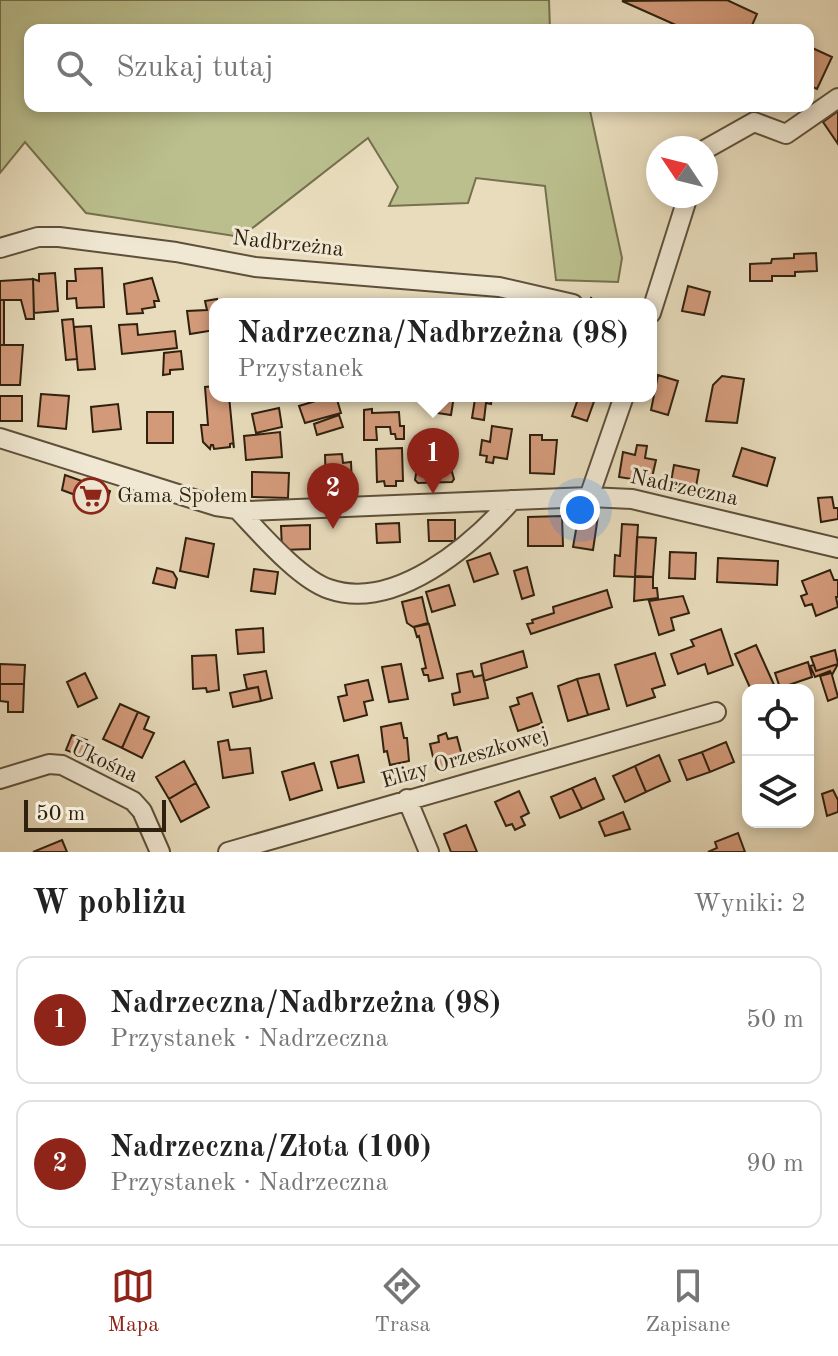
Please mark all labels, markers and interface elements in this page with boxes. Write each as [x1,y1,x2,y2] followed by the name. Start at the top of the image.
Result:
[24,24,814,112] search box
[52,46,96,90] icon: search
[116,53,274,83] text: Szukaj tutaj
[646,136,718,208] north arrow
[231,227,345,261] street label: Nadbrzeżna
[209,298,657,402] popup
[238,319,628,349] text: Nadrzeczna/Nadbrzeżna (98)
[238,356,364,382] text: Przystanek
[407,428,459,494] pin: 1
[307,463,359,529] pin: 2
[628,466,740,510] street label: Nadrzeczna
[72,477,110,515] supermarket icon: Gama Społem
[117,485,248,507] place label: Gama Społem
[560,490,600,530] your location
[742,684,814,828] map controls
[742,684,814,756] button: locate
[379,724,551,792] street label: Elizy Orzeszkowej
[67,737,141,787] street label: Ukośna
[742,756,814,828] button: layers
[24,796,166,832] scale bar
[36,803,85,825] text: 50 m
[32,887,187,921] text: W pobliżu
[693,891,806,917] text: Wyniki: 2
[110,989,501,1019] text: Nadrzeczna/Nadbrzeżna (98)
[52,1007,68,1033] text: 1
[746,1007,804,1033] text: 50 m
[110,1026,388,1052] text: Przystanek · Nadrzeczna
[110,1133,431,1163] text: Nadrzeczna/Złota (100)
[52,1151,68,1177] text: 2
[746,1151,804,1177] text: 90 m
[110,1170,388,1196] text: Przystanek · Nadrzeczna
[108,1264,159,1339] tab: Mapa
[374,1264,430,1339] tab: Trasa
[645,1264,730,1339] tab: Zapisane

